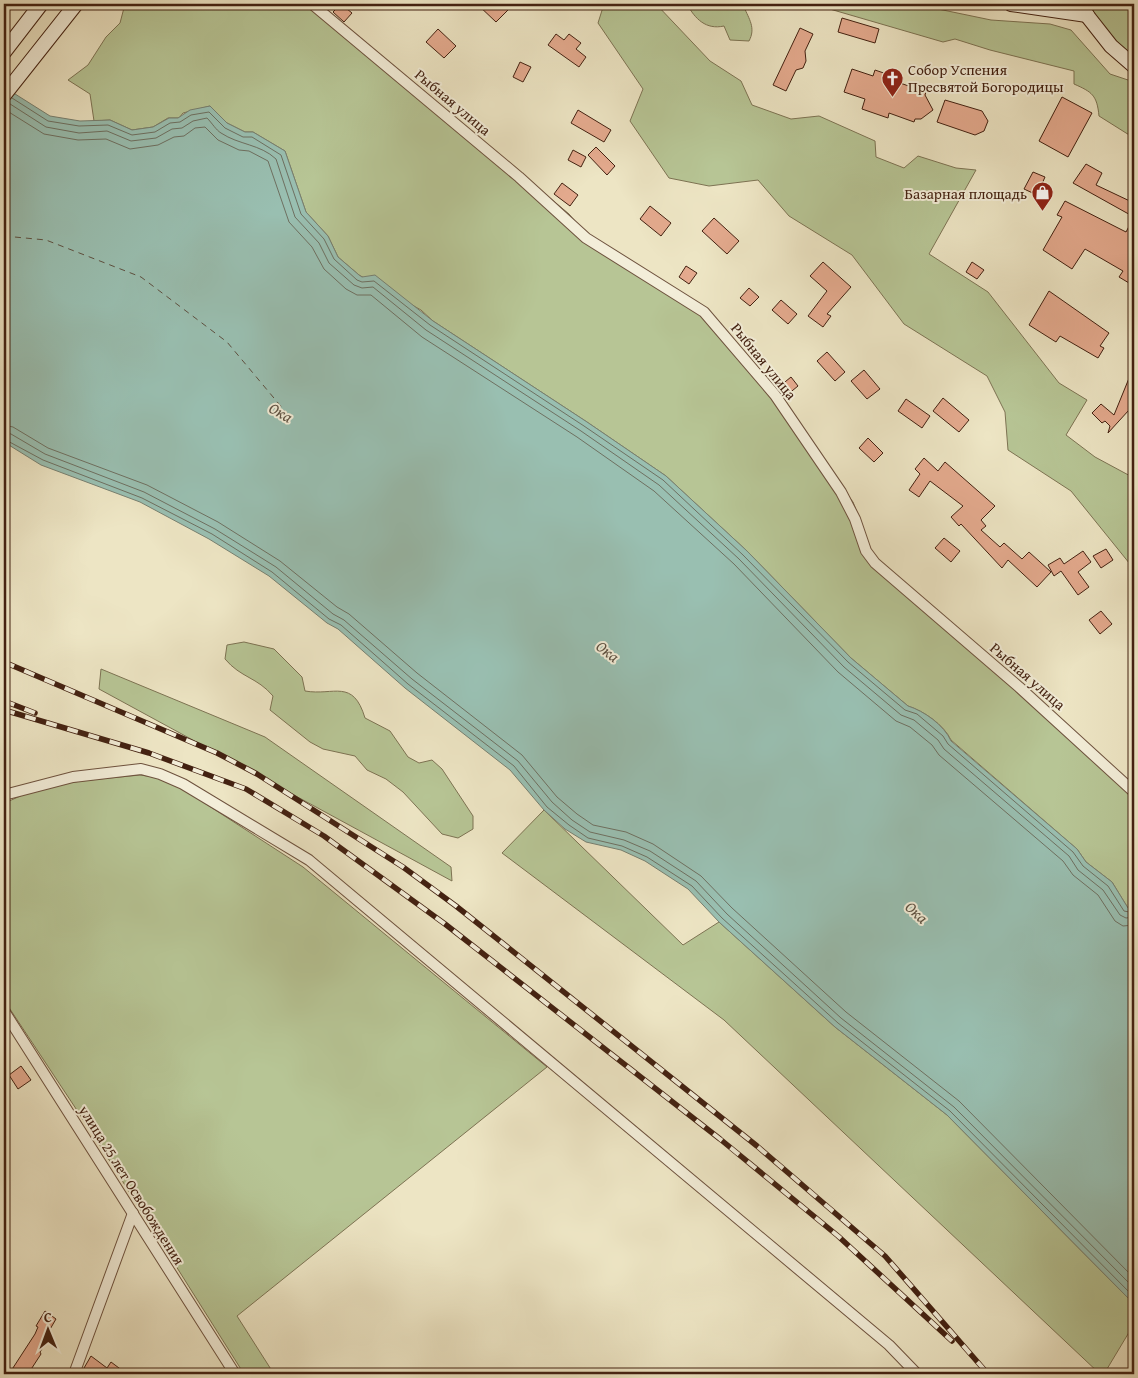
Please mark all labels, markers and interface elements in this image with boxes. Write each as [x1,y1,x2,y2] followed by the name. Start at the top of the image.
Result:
[908,59,1064,97] place label: Собор Успения Пресвятой Богородицы
[410,64,496,141] street label: Рыбная улица
[880,66,904,97] church icon: Собор Успения Пресвятой Богородицы
[1031,181,1055,212] shop icon: Базарная площадь
[905,183,1027,204] place label: Базарная площадь
[726,318,802,405] street label: Рыбная улица
[265,396,298,429] water label: Ока
[591,634,625,668] water label: Ока
[986,637,1071,715] street label: Рыбная улица
[900,895,934,929] water label: Ока
[74,1100,190,1269] street label: улица 25 лет Освобождения
[22,1306,72,1356] north arrow
[44,1307,52,1327] text: С

